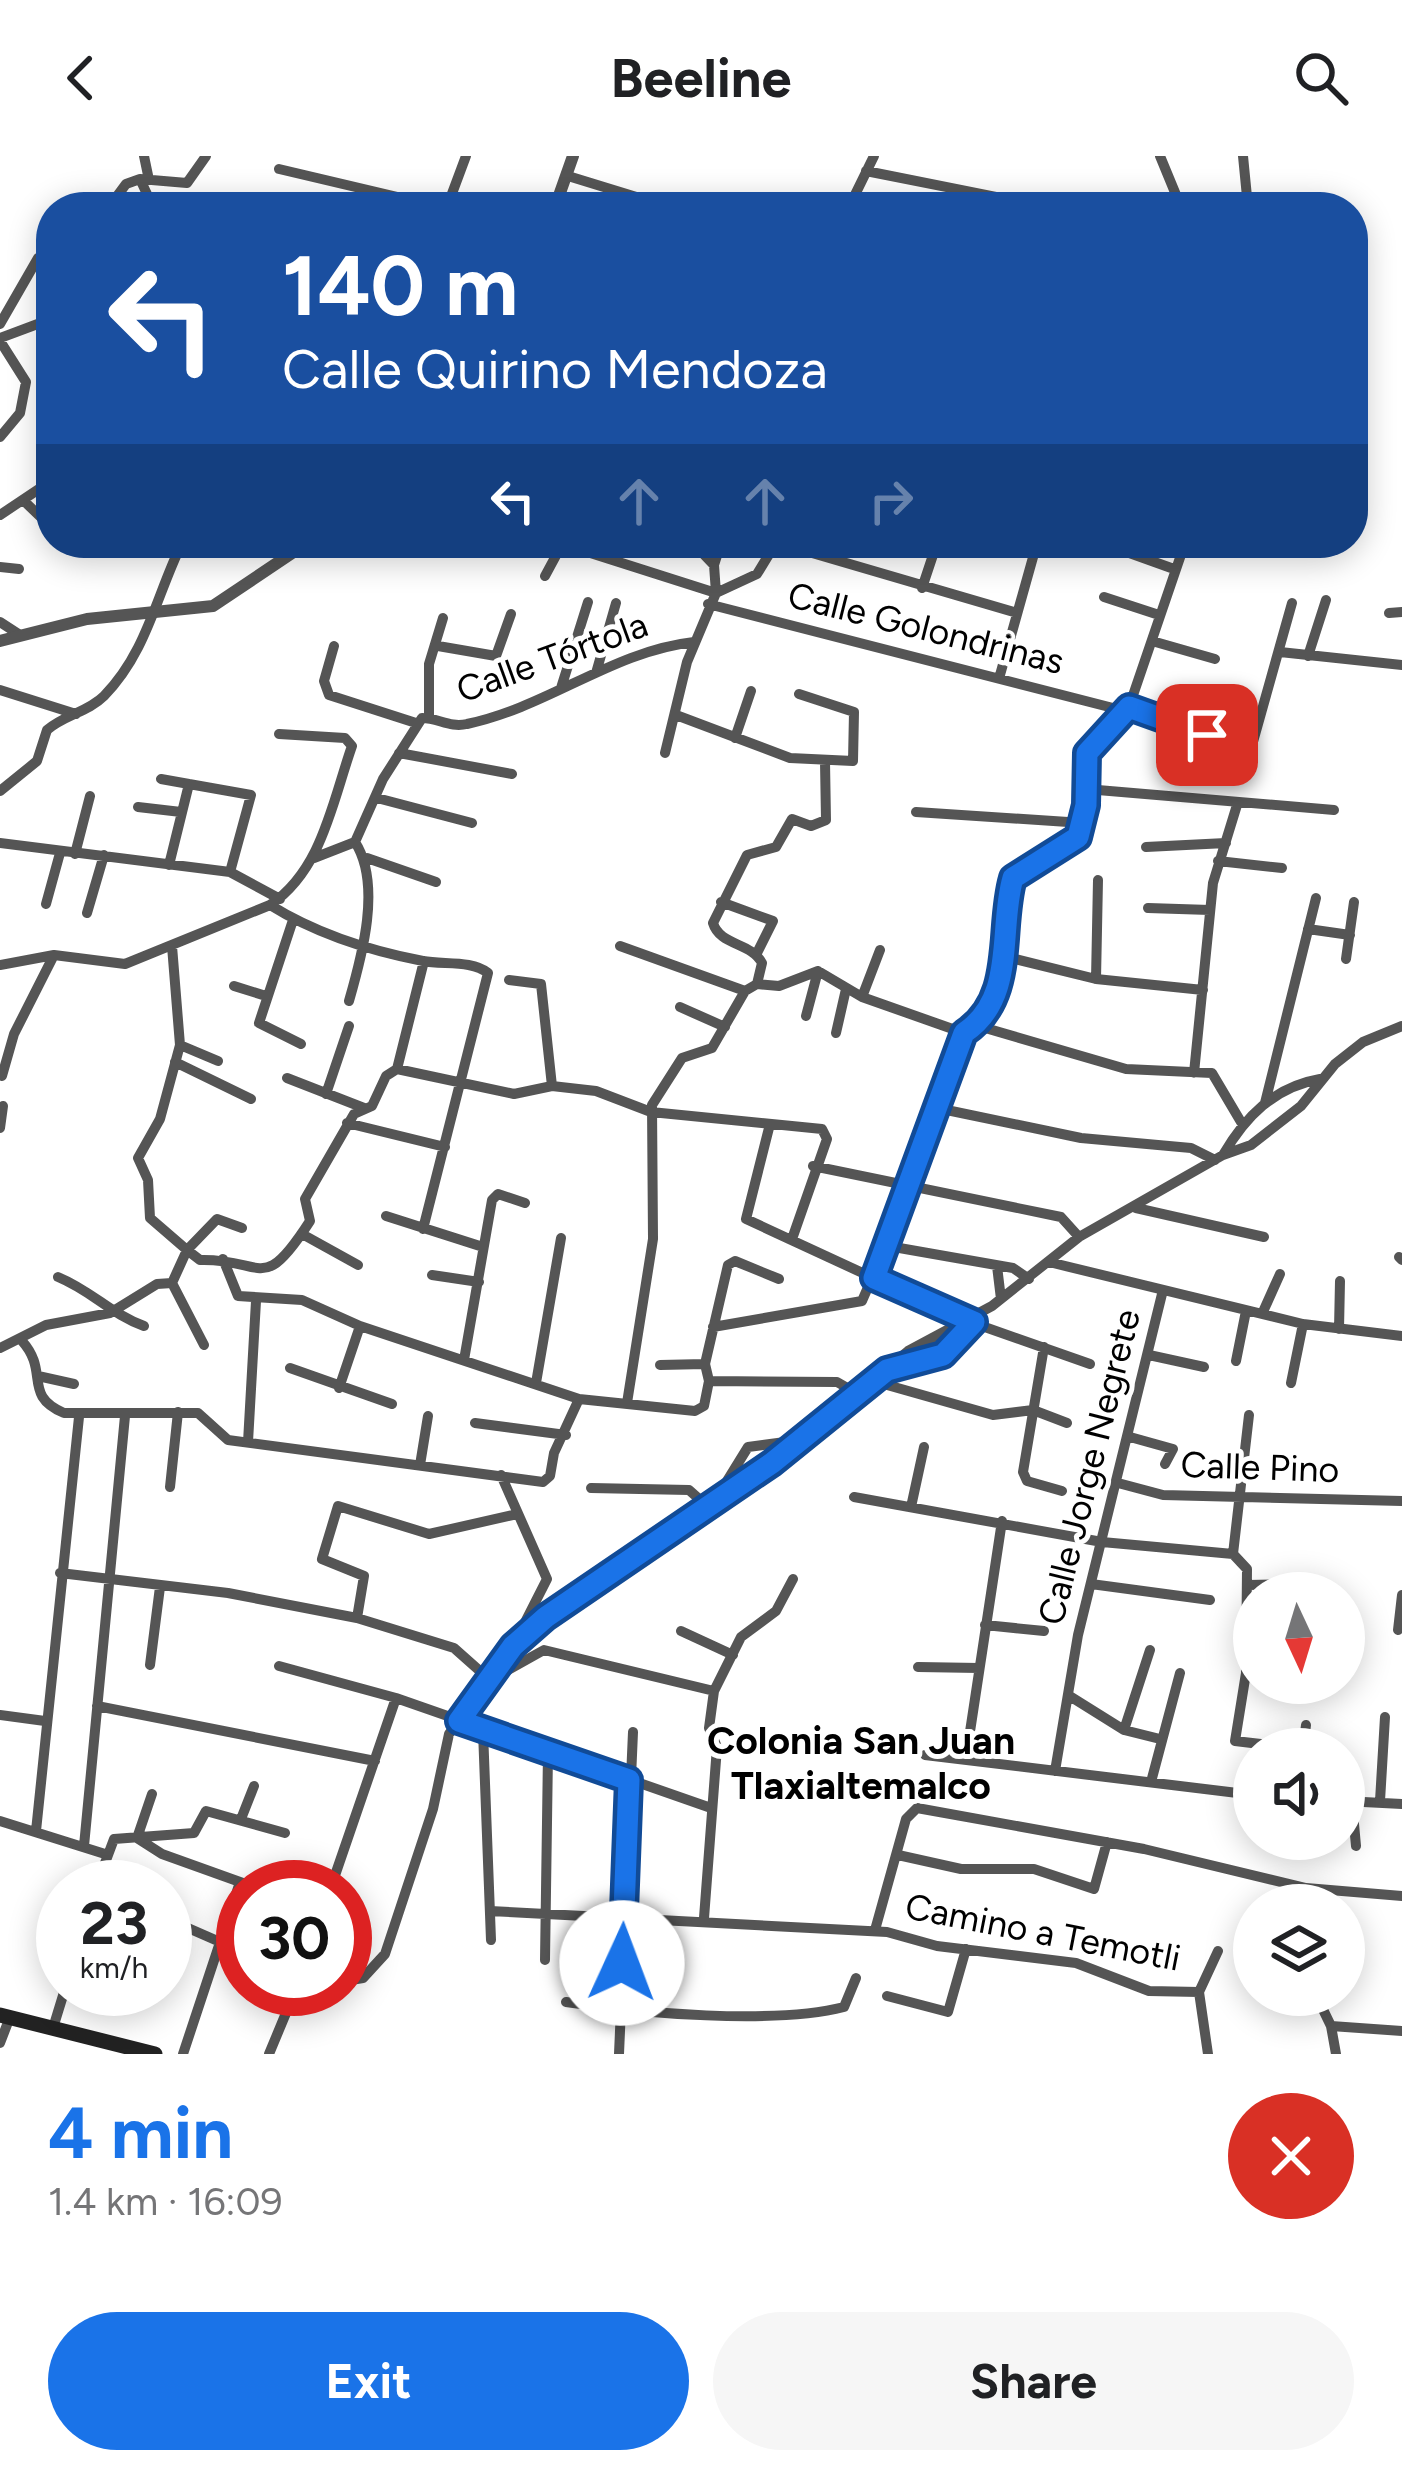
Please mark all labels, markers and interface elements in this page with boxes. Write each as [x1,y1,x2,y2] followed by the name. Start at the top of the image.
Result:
[48,45,114,111] icon: back
[1288,45,1354,111] icon: search
[611,46,791,111] text: Beeline
[282,235,518,336] text: 140 m
[84,240,240,396] icon: left
[282,337,828,402] text: Calle Quirino Mendoza
[480,468,546,534] icon: left
[606,468,672,534] icon: ahead
[732,468,798,534] icon: ahead
[858,468,924,534] icon: right
[784,573,1068,683] street label: Calle Golondrinas
[451,603,653,711] street label: Calle Tórtola
[1156,684,1258,786] pin
[1174,702,1240,768] icon: arrive
[1029,1305,1149,1629] street label: Calle Jorge Negrete
[1180,1443,1340,1491] street label: Calle Pino
[1233,1572,1365,1704] north arrow
[1233,1572,1365,2016] map controls
[707,1717,1015,1809] district label: Colonia San Juan Tlaxialtemalco
[1233,1728,1365,1860] button: sound
[216,1860,372,2016] speed limit sign: 30
[902,1884,1184,1980] street label: Camino a Temotli
[1233,1884,1365,2016] button: layers
[80,1887,148,1959] text: 23
[559,1900,685,2026] position arrow
[80,1949,148,1986] text: km/h
[48,2090,233,2176] text: 4 min
[1228,2093,1354,2219] button: close
[48,2178,282,2225] text: 1.4 km · 16:09
[48,2312,689,2450] button: Exit
[713,2312,1354,2450] button: Share

